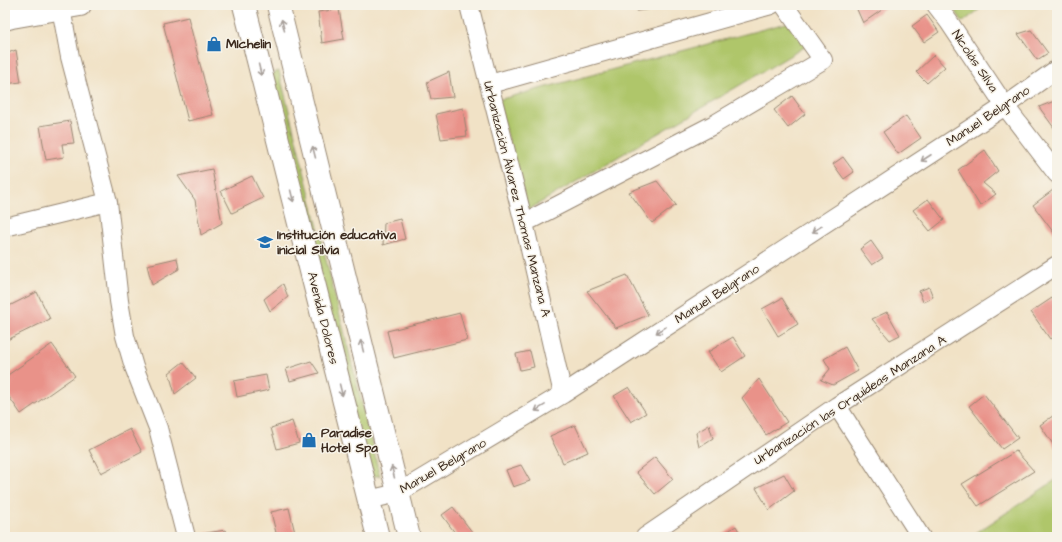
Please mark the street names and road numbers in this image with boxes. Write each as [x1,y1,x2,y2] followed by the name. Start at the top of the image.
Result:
[947,26,1003,96] street label: Nicolás SIlva
[479,79,555,320] street label: Urbanización Álvarez Thomas Manzana A
[943,81,1035,152] street label: Manuel Belgrano
[671,260,764,329] street label: Manuel Belgrano
[303,270,343,367] street label: Avenida Dolores
[750,330,950,469] street label: Urbanización las Orquídeas Manzana A
[396,434,491,499] street label: Manuel Belgrano

